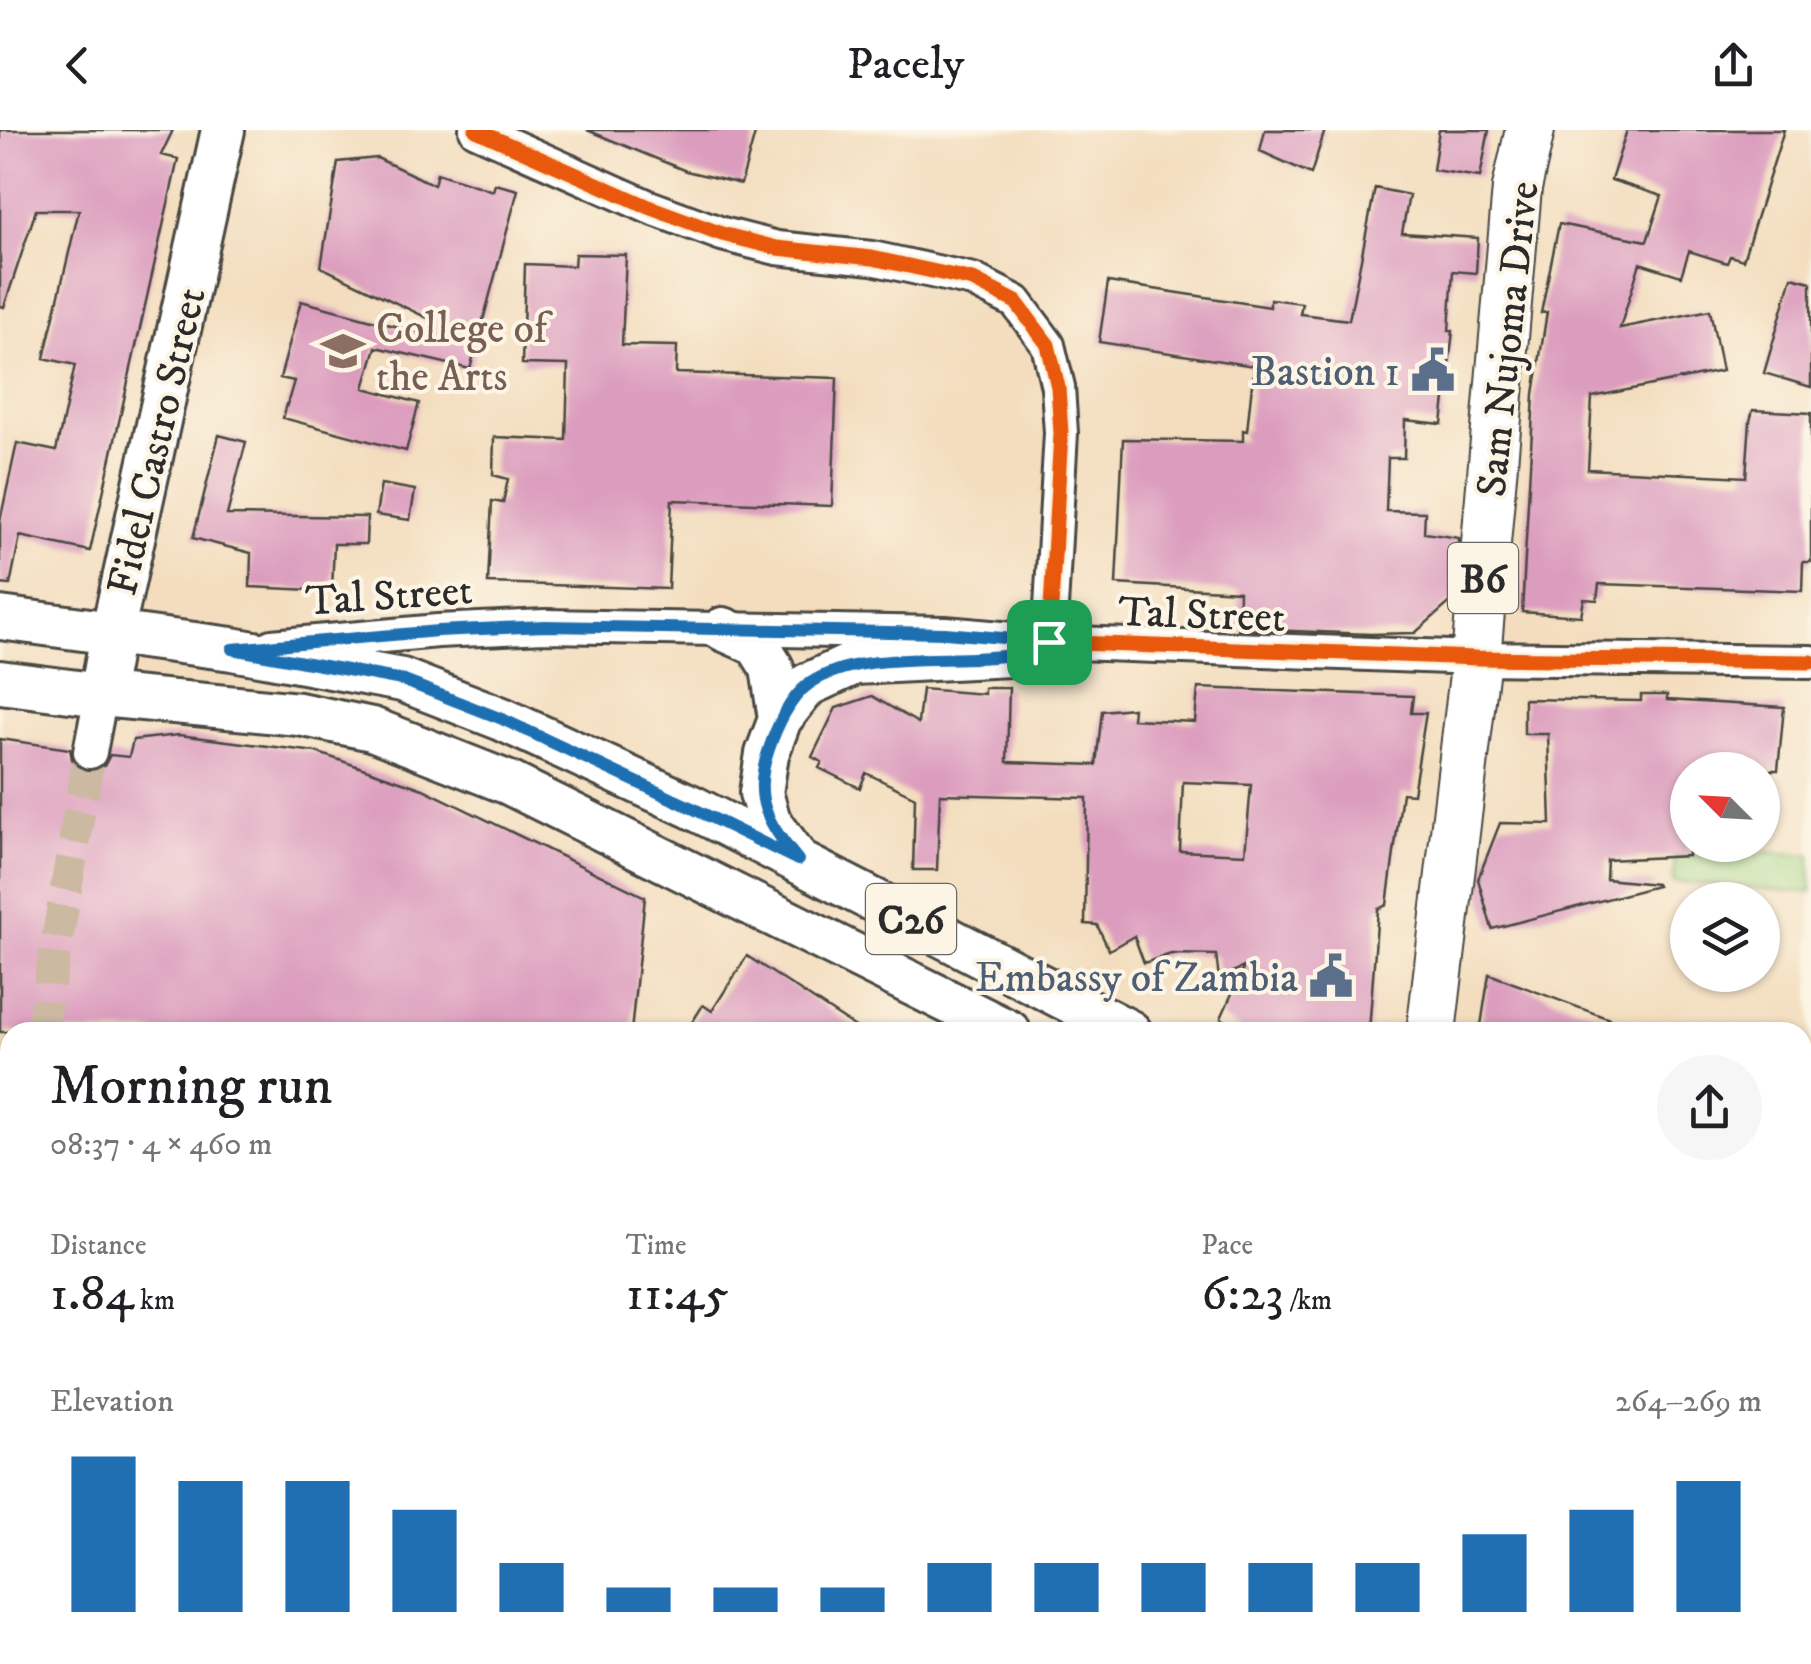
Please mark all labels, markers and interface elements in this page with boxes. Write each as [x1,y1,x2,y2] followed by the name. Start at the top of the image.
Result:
[847,37,964,93] text: Pacely
[50,38,105,93] icon: back
[1706,38,1761,93] icon: share
[1467,179,1551,500] street label: Sam Nujoma Drive
[97,283,219,601] street label: Fidel Castro Street
[376,304,554,404] place label: College of the Arts
[319,327,367,375] school or university icon: College of the Arts
[1409,346,1457,394] public building icon: Bastion 1
[1250,347,1400,399] place label: Bastion 1
[1448,543,1518,613] road number: B6
[304,565,474,629] street label: Tal Street
[1118,587,1286,645] street label: Tal Street
[1007,600,1092,685] pin
[1022,615,1077,670] icon: arrive
[1670,752,1780,862] north arrow
[1670,752,1780,992] map controls
[1670,882,1780,992] button: layers
[866,884,956,954] road number: C26
[1307,952,1355,1000] public building icon: Embassy of Zambia
[975,953,1298,1005] place label: Embassy of Zambia
[50,1053,332,1122] text: Morning run
[1657,1055,1762,1160] button: share
[50,1125,272,1165] text: 08:37 · 4 × 460 m
[50,1228,146,1263] text: Distance
[626,1228,686,1263] text: Time
[1201,1228,1253,1263] text: Pace
[50,1263,134,1326] text: 1.84
[626,1263,729,1326] text: 11:45
[1201,1263,1284,1326] text: 6:23
[134,1283,175,1318] text: km
[1284,1283,1332,1318] text: /km
[50,1382,174,1422] text: Elevation
[1615,1382,1762,1422] text: 264–269 m

